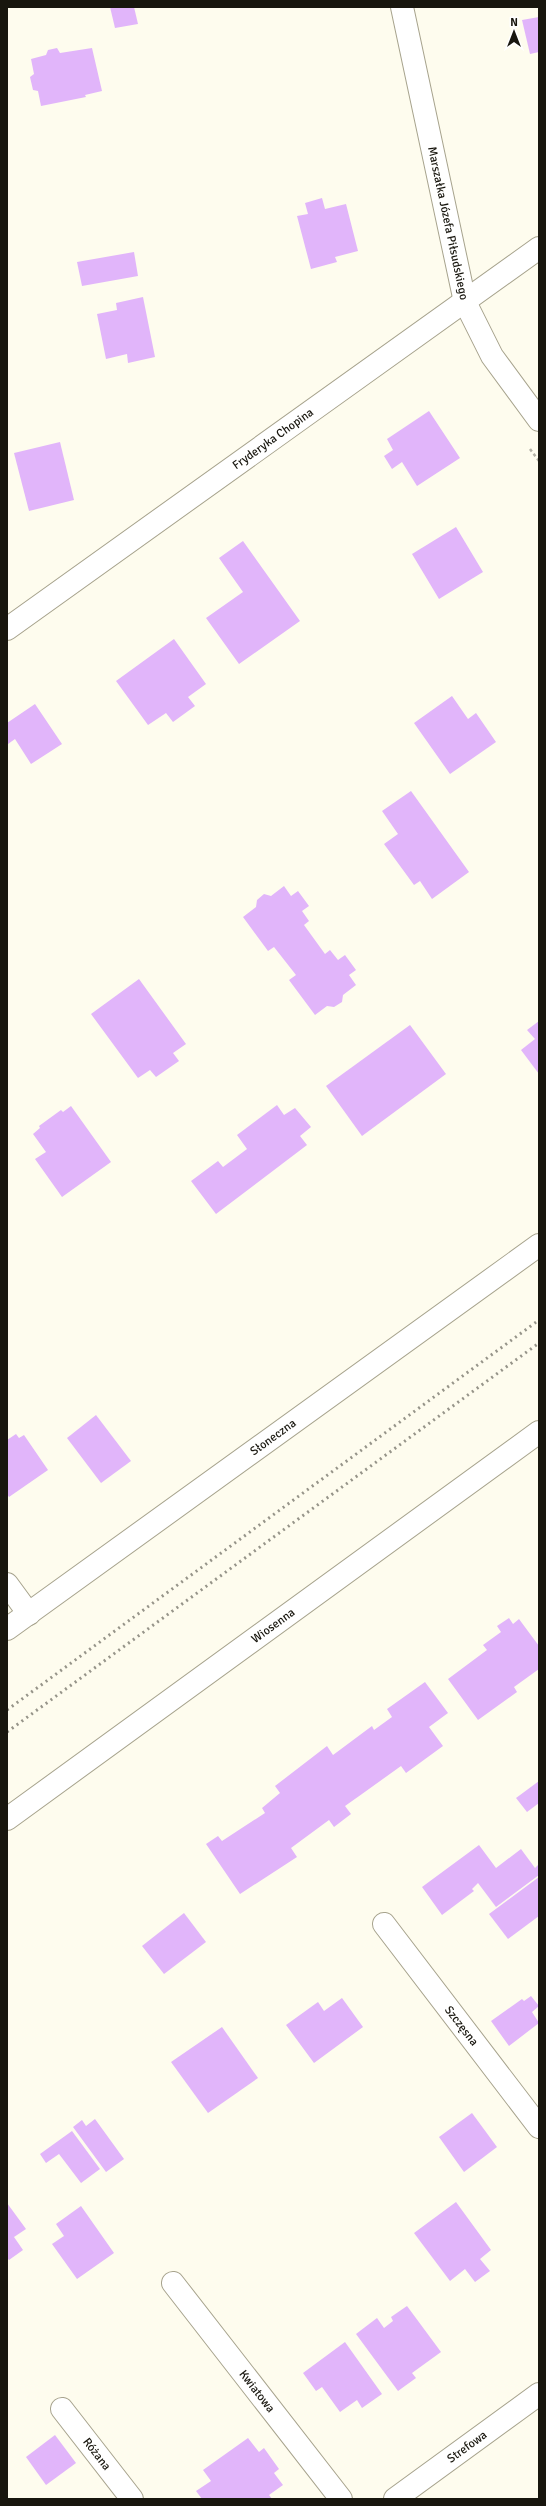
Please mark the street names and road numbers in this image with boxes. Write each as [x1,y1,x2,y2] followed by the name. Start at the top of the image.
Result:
[424,145,472,301] street label: Marszałka Józefa Piłsudskiego
[229,405,316,473] street label: Fryderyka Chopina
[247,1415,299,1459] street label: Słoneczna
[248,1605,298,1646] street label: Wiosenna
[442,2003,482,2049] street label: Szczęsna
[236,2367,278,2415] street label: Kwiatowa
[444,2427,490,2466] street label: Strefowa
[80,2435,114,2473] street label: Różana

